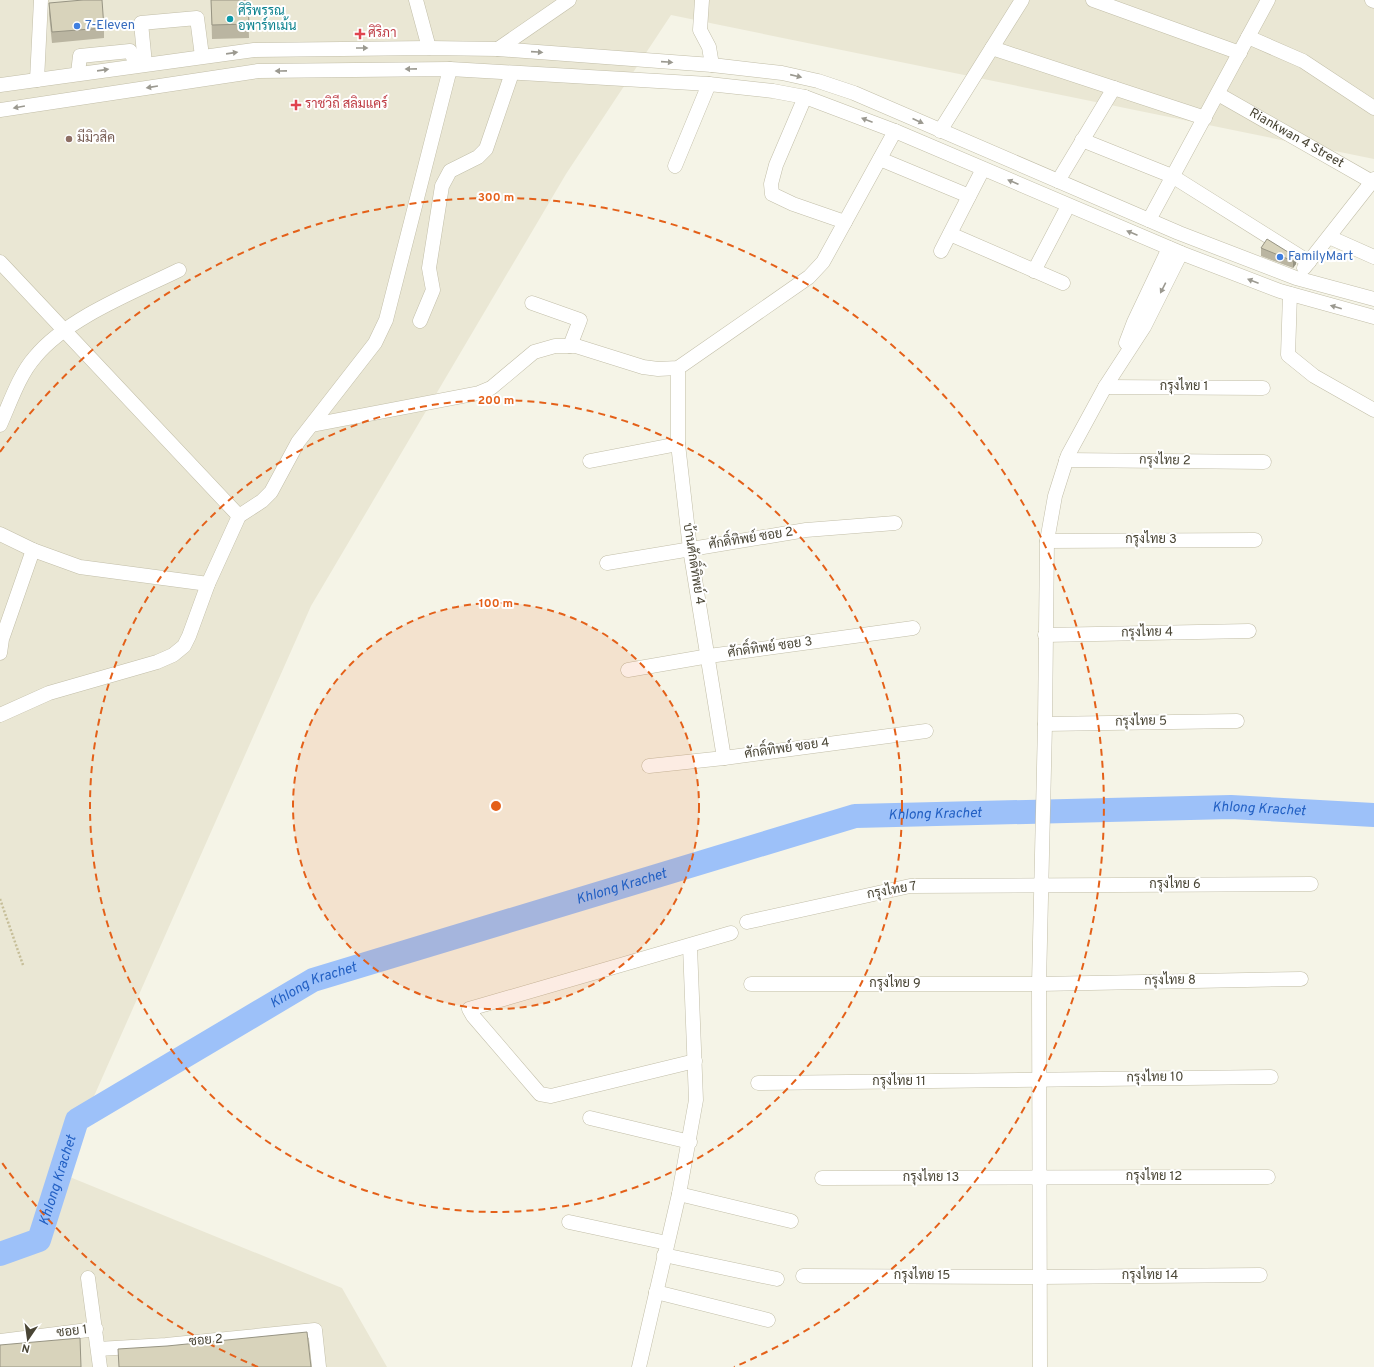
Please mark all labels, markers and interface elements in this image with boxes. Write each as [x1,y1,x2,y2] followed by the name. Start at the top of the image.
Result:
[238,2,296,35] place label: ศิริพรรณ อพาร์ทเม้น
[225,14,235,24] marker: ศิริพรรณ อพาร์ทเม้น
[85,18,135,34] place label: 7-Eleven
[72,21,82,31] marker: 7-Eleven
[368,24,396,42] place label: ศิริภา
[355,29,365,39] marker: ศิริภา
[356,45,369,51] one-way arrow
[226,49,238,56] one-way arrow
[531,49,543,56] one-way arrow
[661,58,673,65] one-way arrow
[404,66,417,72] one-way arrow
[97,67,109,73] one-way arrow
[275,67,287,74] one-way arrow
[790,73,802,79] one-way arrow
[146,84,158,90] one-way arrow
[305,94,387,113] place label: ราชวิถี สลิมแคร์
[290,99,302,111] marker: ราชวิถี สลิมแคร์
[13,104,26,110] one-way arrow
[1246,105,1346,172] street label: Riankwan 4 Street
[861,116,873,122] one-way arrow
[912,118,923,124] one-way arrow
[77,128,115,147] place label: มีมิวสิค
[64,134,74,144] marker: มีมิวสิค
[1006,178,1018,184] one-way arrow
[478,190,514,206] text: 300 m
[1126,229,1138,235] one-way arrow
[1288,249,1353,265] place label: FamilyMart
[1275,252,1285,262] marker: FamilyMart
[1246,277,1258,283] one-way arrow
[1160,282,1167,294] one-way arrow
[1330,304,1342,310] one-way arrow
[1160,377,1208,395] street label: กรุงไทย 1
[478,393,514,409] text: 200 m
[1139,451,1191,469] street label: กรุงไทย 2
[707,518,795,554] street label: ศักดิ์ทิพย์ ซอย 2
[679,521,714,606] street label: บ้านศักดิ์ทิพย์ 4
[1125,530,1177,548] street label: กรุงไทย 3
[479,596,513,612] text: 100 m
[1121,623,1173,641] street label: กรุงไทย 4
[726,628,813,662] street label: ศักดิ์ทิพย์ ซอย 3
[1115,712,1167,730] street label: กรุงไทย 5
[743,729,831,763] street label: ศักดิ์ทิพย์ ซอย 4
[1212,798,1307,820] water label: Khlong Krachet
[489,799,503,813] centre of rings
[888,804,983,824] water label: Khlong Krachet
[574,865,670,908] water label: Khlong Krachet
[1149,875,1201,893] street label: กรุงไทย 6
[866,877,918,903] street label: กรุงไทย 7
[267,959,360,1012] water label: Khlong Krachet
[1144,971,1196,989] street label: กรุงไทย 8
[869,974,921,992] street label: กรุงไทย 9
[1126,1068,1184,1086] street label: กรุงไทย 10
[872,1072,926,1090] street label: กรุงไทย 11
[36,1132,80,1227] water label: Khlong Krachet
[1126,1167,1182,1185] street label: กรุงไทย 12
[903,1168,959,1186] street label: กรุงไทย 13
[894,1266,950,1284] street label: กรุงไทย 15
[1122,1266,1178,1284] street label: กรุงไทย 14
[8,1319,48,1359] north arrow
[56,1322,88,1342] street label: ซอย 1
[188,1332,224,1350] street label: ซอย 2
[21,1340,31,1355] text: N

